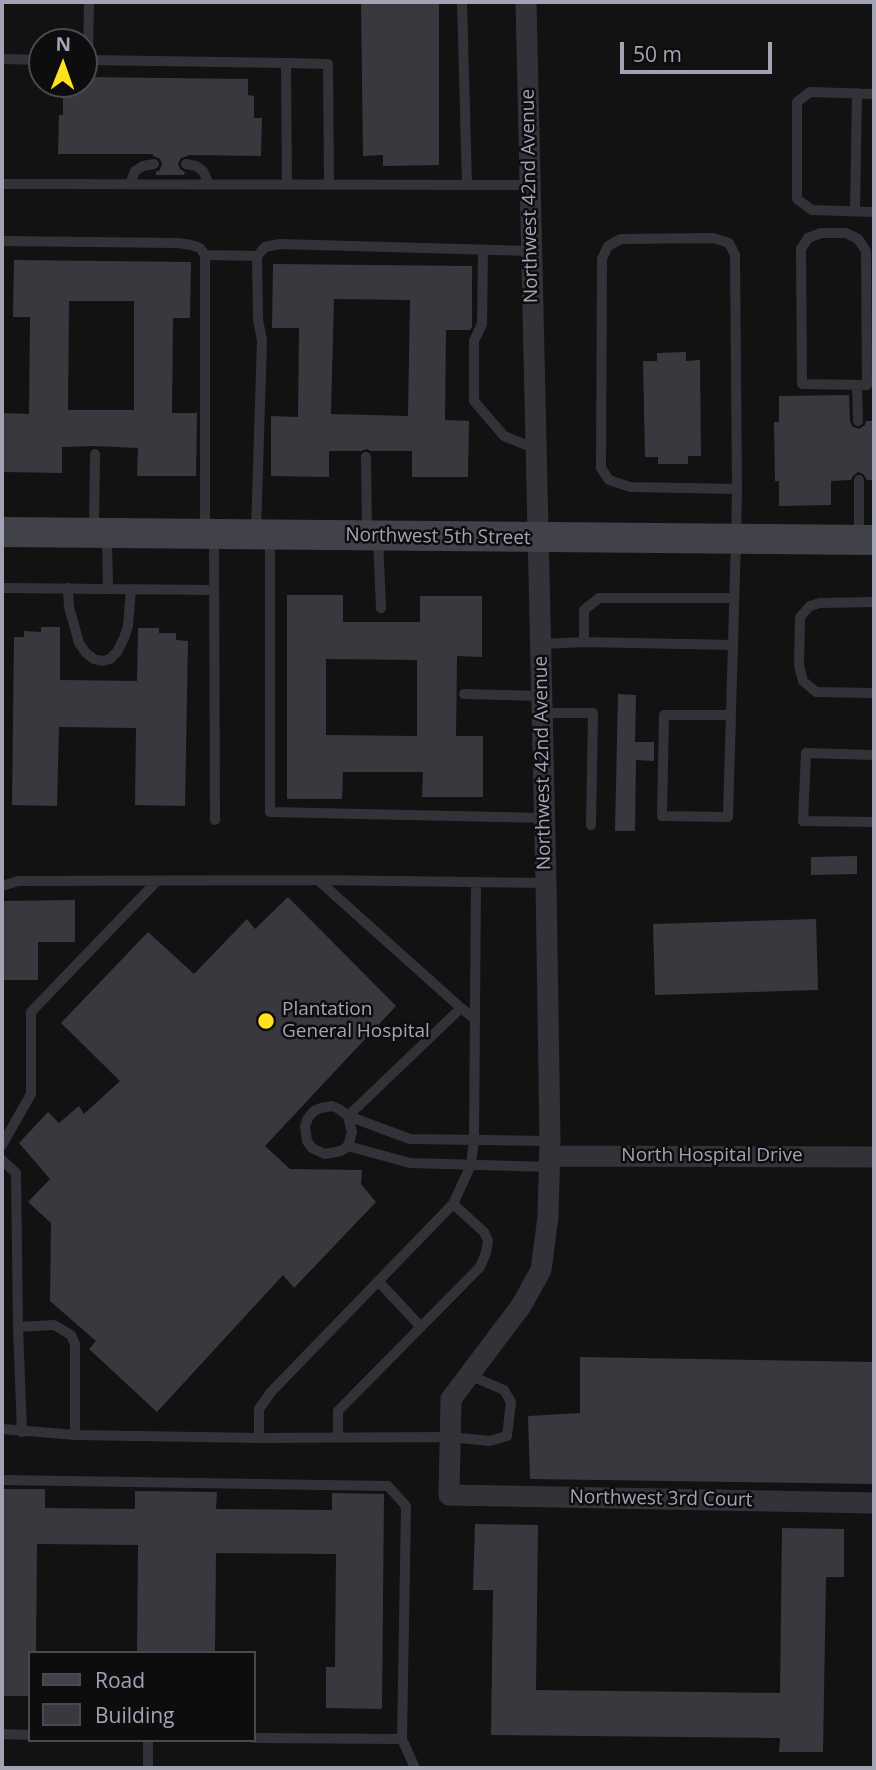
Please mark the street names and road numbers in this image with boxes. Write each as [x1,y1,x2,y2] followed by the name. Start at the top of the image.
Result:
[517,89,543,303] street label: Northwest 42nd Avenue
[345,524,531,550] street label: Northwest 5th Street
[530,656,556,870] street label: Northwest 42nd Avenue
[621,1145,803,1167] street label: North Hospital Drive
[569,1486,753,1512] street label: Northwest 3rd Court

